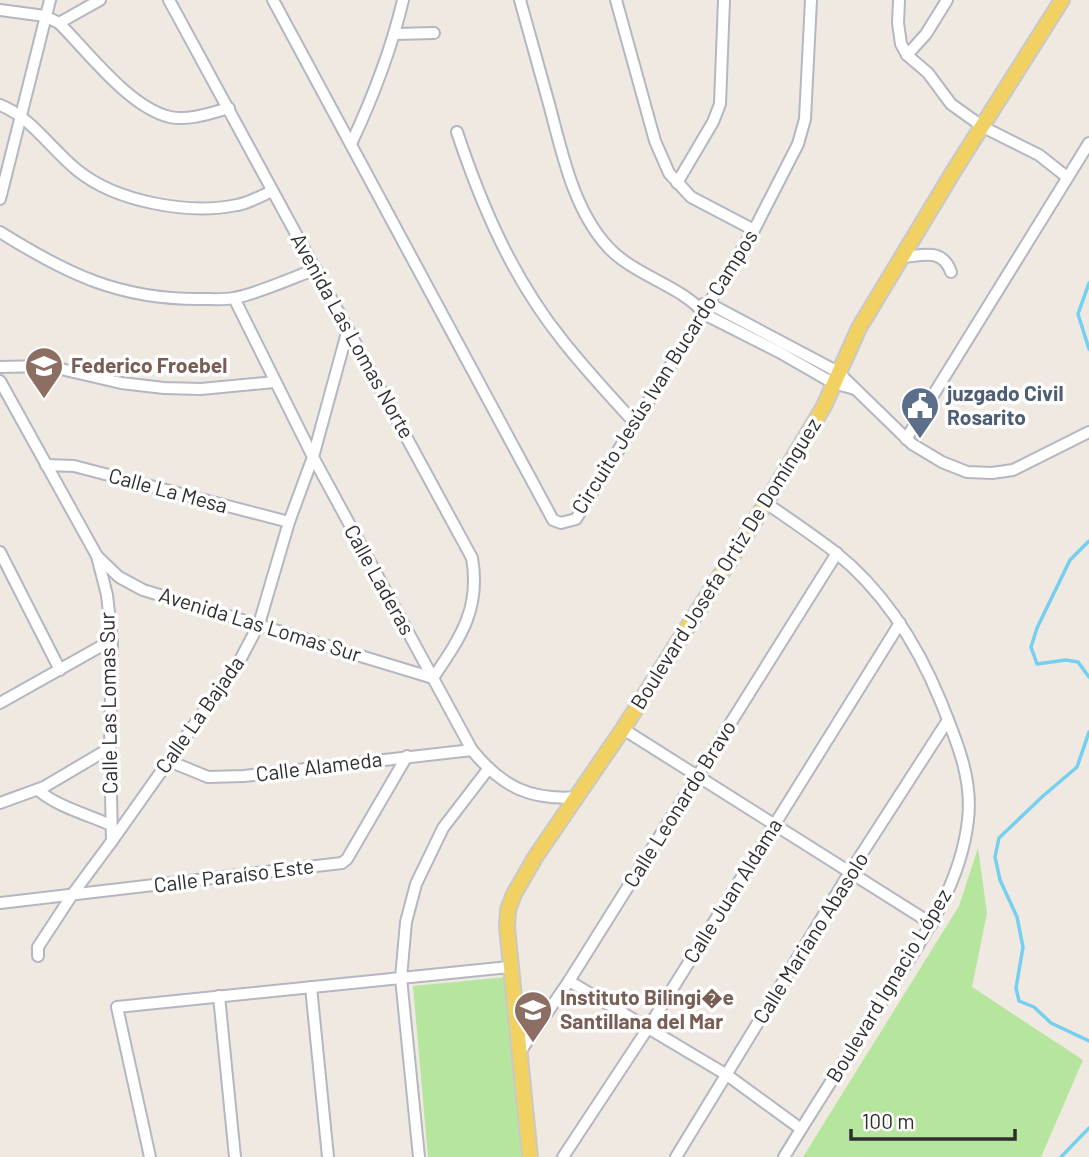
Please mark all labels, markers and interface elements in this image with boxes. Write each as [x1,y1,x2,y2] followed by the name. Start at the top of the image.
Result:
[566,224,762,518] street label: Circuito Jesús Ivan Bucardo Campos
[286,228,420,442] street label: Avenida Las Lomas Norte
[23,345,65,400] school or university icon: Federico Froebel
[71,352,227,377] place label: Federico Froebel
[945,380,1064,429] place label: juzgado Civil Rosarito
[899,385,941,440] public building icon: juzgado Civil Rosarito
[624,413,825,713] street label: Boulevard Josefa Ortiz De Domínguez
[106,462,231,517] street label: Calle La Mesa
[340,520,421,639] street label: Calle Laderas
[156,581,365,666] street label: Avenida Las Lomas Sur
[93,611,122,794] street label: Calle Las Lomas Sur
[149,651,248,777] street label: Calle La Bajada
[617,715,740,891] street label: Calle Leonardo Bravo
[254,745,384,786] street label: Calle Alameda
[677,813,786,967] street label: Calle Juan Aldama
[747,847,873,1028] street label: Calle Mariano Abasolo
[152,852,315,897] street label: Calle Paraíso Este
[820,884,955,1086] street label: Boulevard Ignacio López
[560,984,734,1033] place label: Instituto Bilingi�e Santillana del Mar
[512,989,554,1044] school or university icon: Instituto Bilingi�e Santillana del Mar
[851,1098,1016,1142] scale bar
[862,1108,915,1133] text: 100 m

